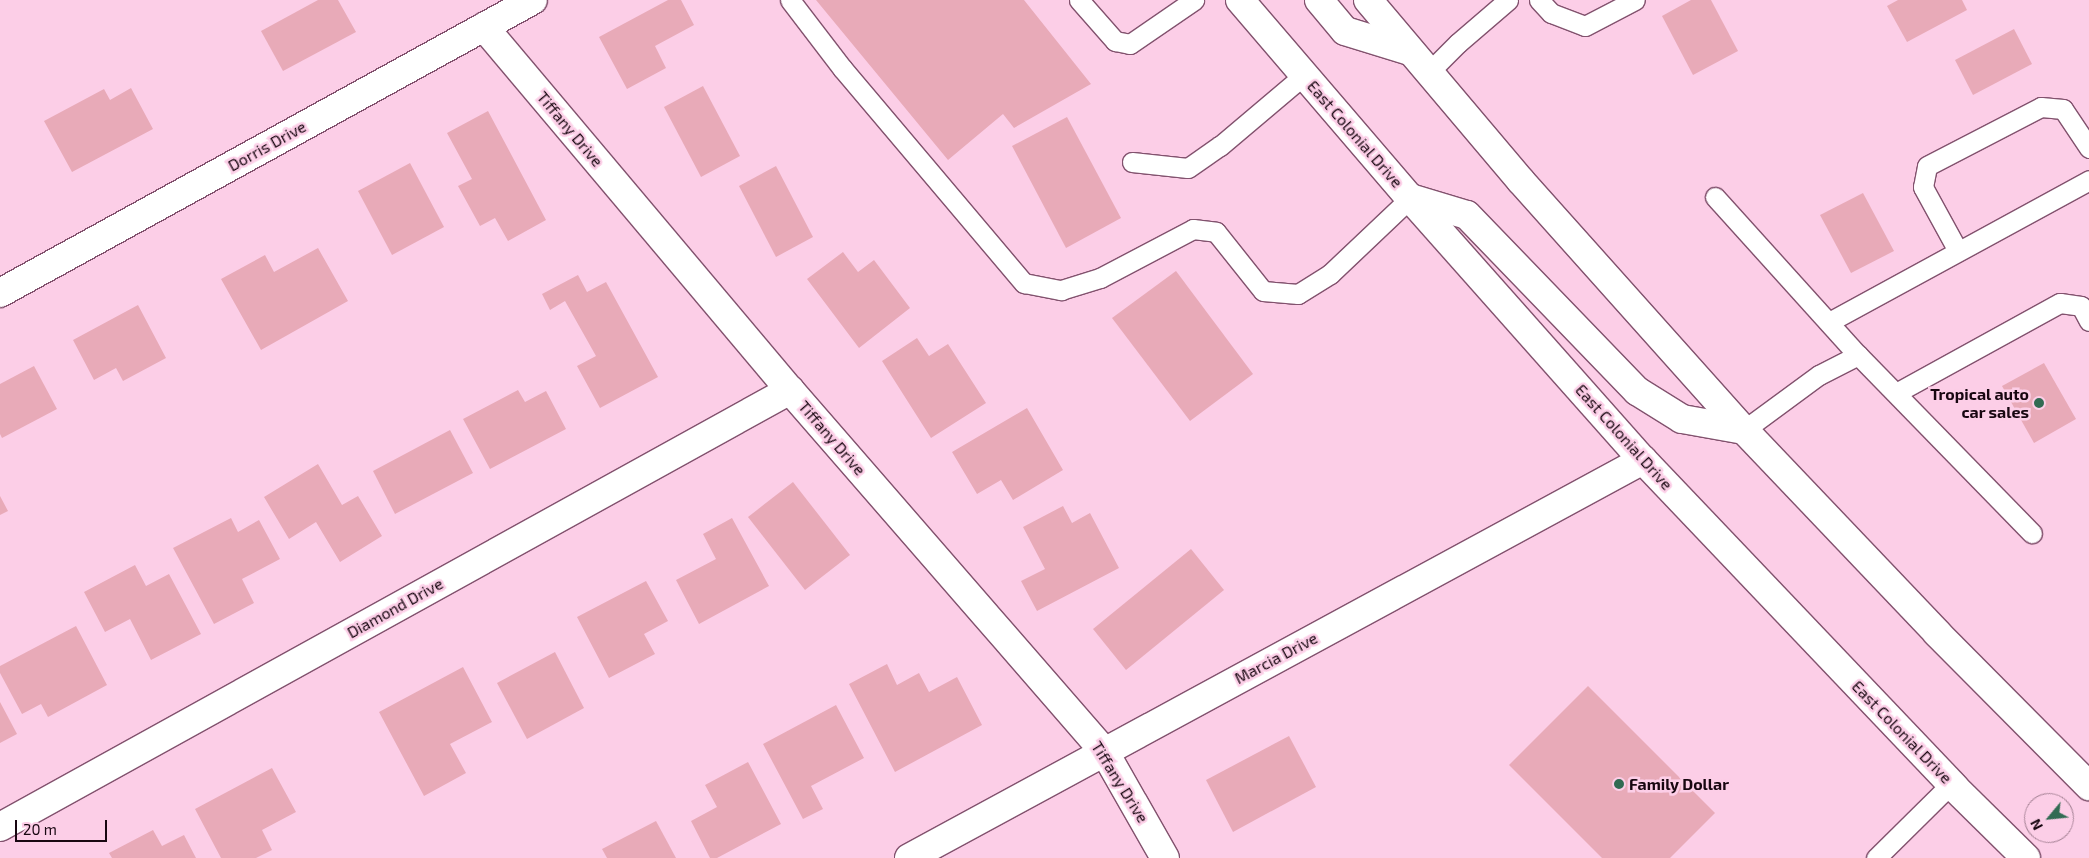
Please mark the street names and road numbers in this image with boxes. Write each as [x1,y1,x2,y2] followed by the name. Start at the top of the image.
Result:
[1303,76,1407,192] street label: East Colonial Drive
[533,87,607,171] street label: Tiffany Drive
[225,117,309,175] street label: Dorris Drive
[1571,380,1677,494] street label: East Colonial Drive
[794,397,870,479] street label: Tiffany Drive
[344,574,446,642] street label: Diamond Drive
[1231,628,1321,688] street label: Marcia Drive
[1848,676,1956,788] street label: East Colonial Drive
[1087,738,1153,826] street label: Tiffany Drive

